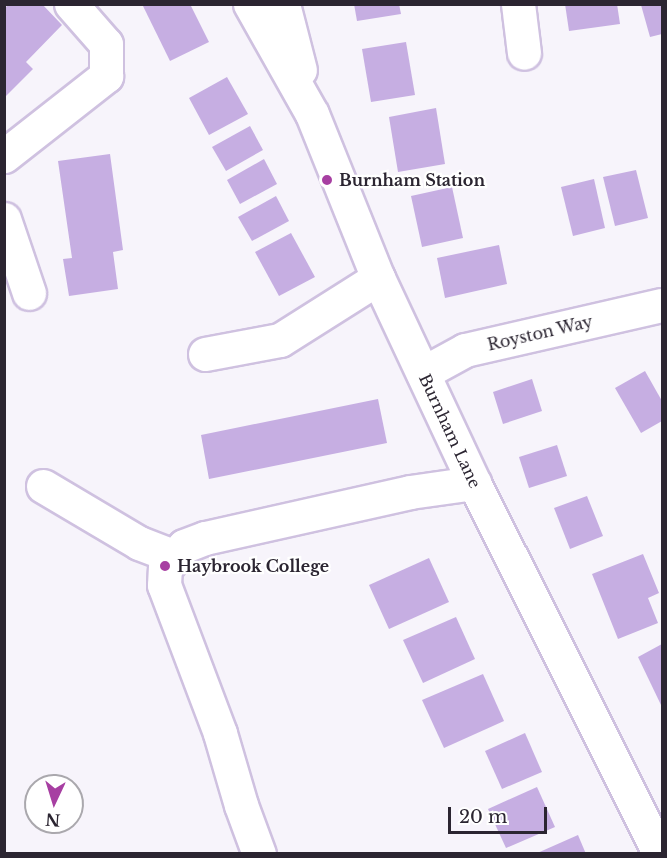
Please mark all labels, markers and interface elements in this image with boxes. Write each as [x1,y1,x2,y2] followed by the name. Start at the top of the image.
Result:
[339,170,485,190] place label: Burnham Station
[320,173,334,187] marker: Burnham Station
[485,311,595,355] street label: Royston Way
[415,371,485,491] street label: Burnham Lane
[177,556,329,576] place label: Haybrook College
[158,559,172,573] marker: Haybrook College
[24,774,84,834] north arrow
[451,795,550,833] scale bar
[459,806,507,828] text: 20 m
[45,809,61,830] text: N

